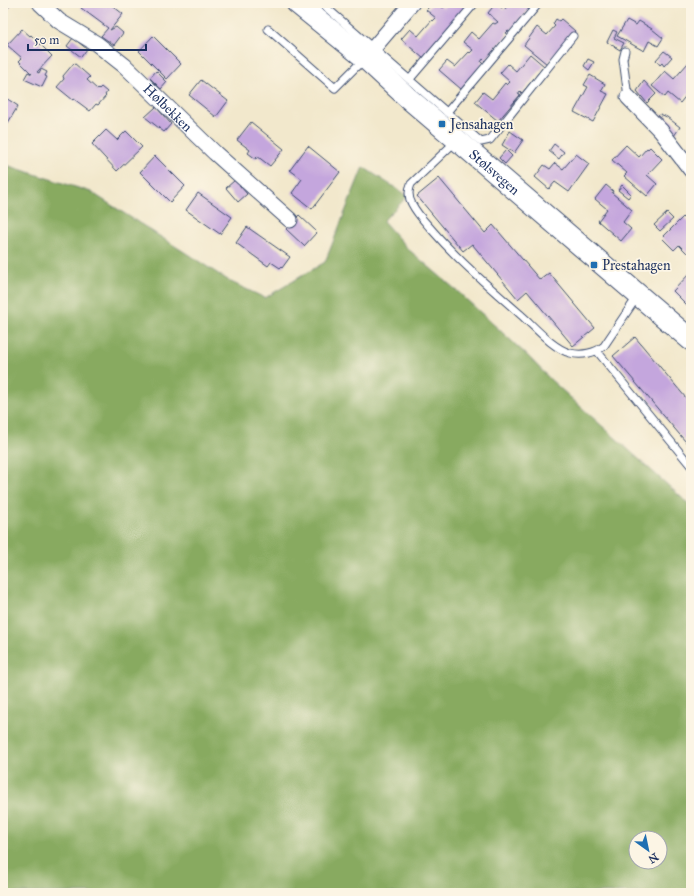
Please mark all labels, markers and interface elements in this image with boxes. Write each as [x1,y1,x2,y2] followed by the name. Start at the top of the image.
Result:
[28,26,146,52] scale bar
[34,33,59,47] text: 50 m
[140,80,196,135] street label: Hølbekken
[448,116,514,134] place label: Jensahagen
[437,119,447,129] marker: Jensahagen
[466,145,524,199] street label: Stølsvegen
[602,257,671,274] place label: Prestahagen
[589,260,599,270] marker: Prestahagen
[628,830,668,870] north arrow
[645,850,661,866] text: N

